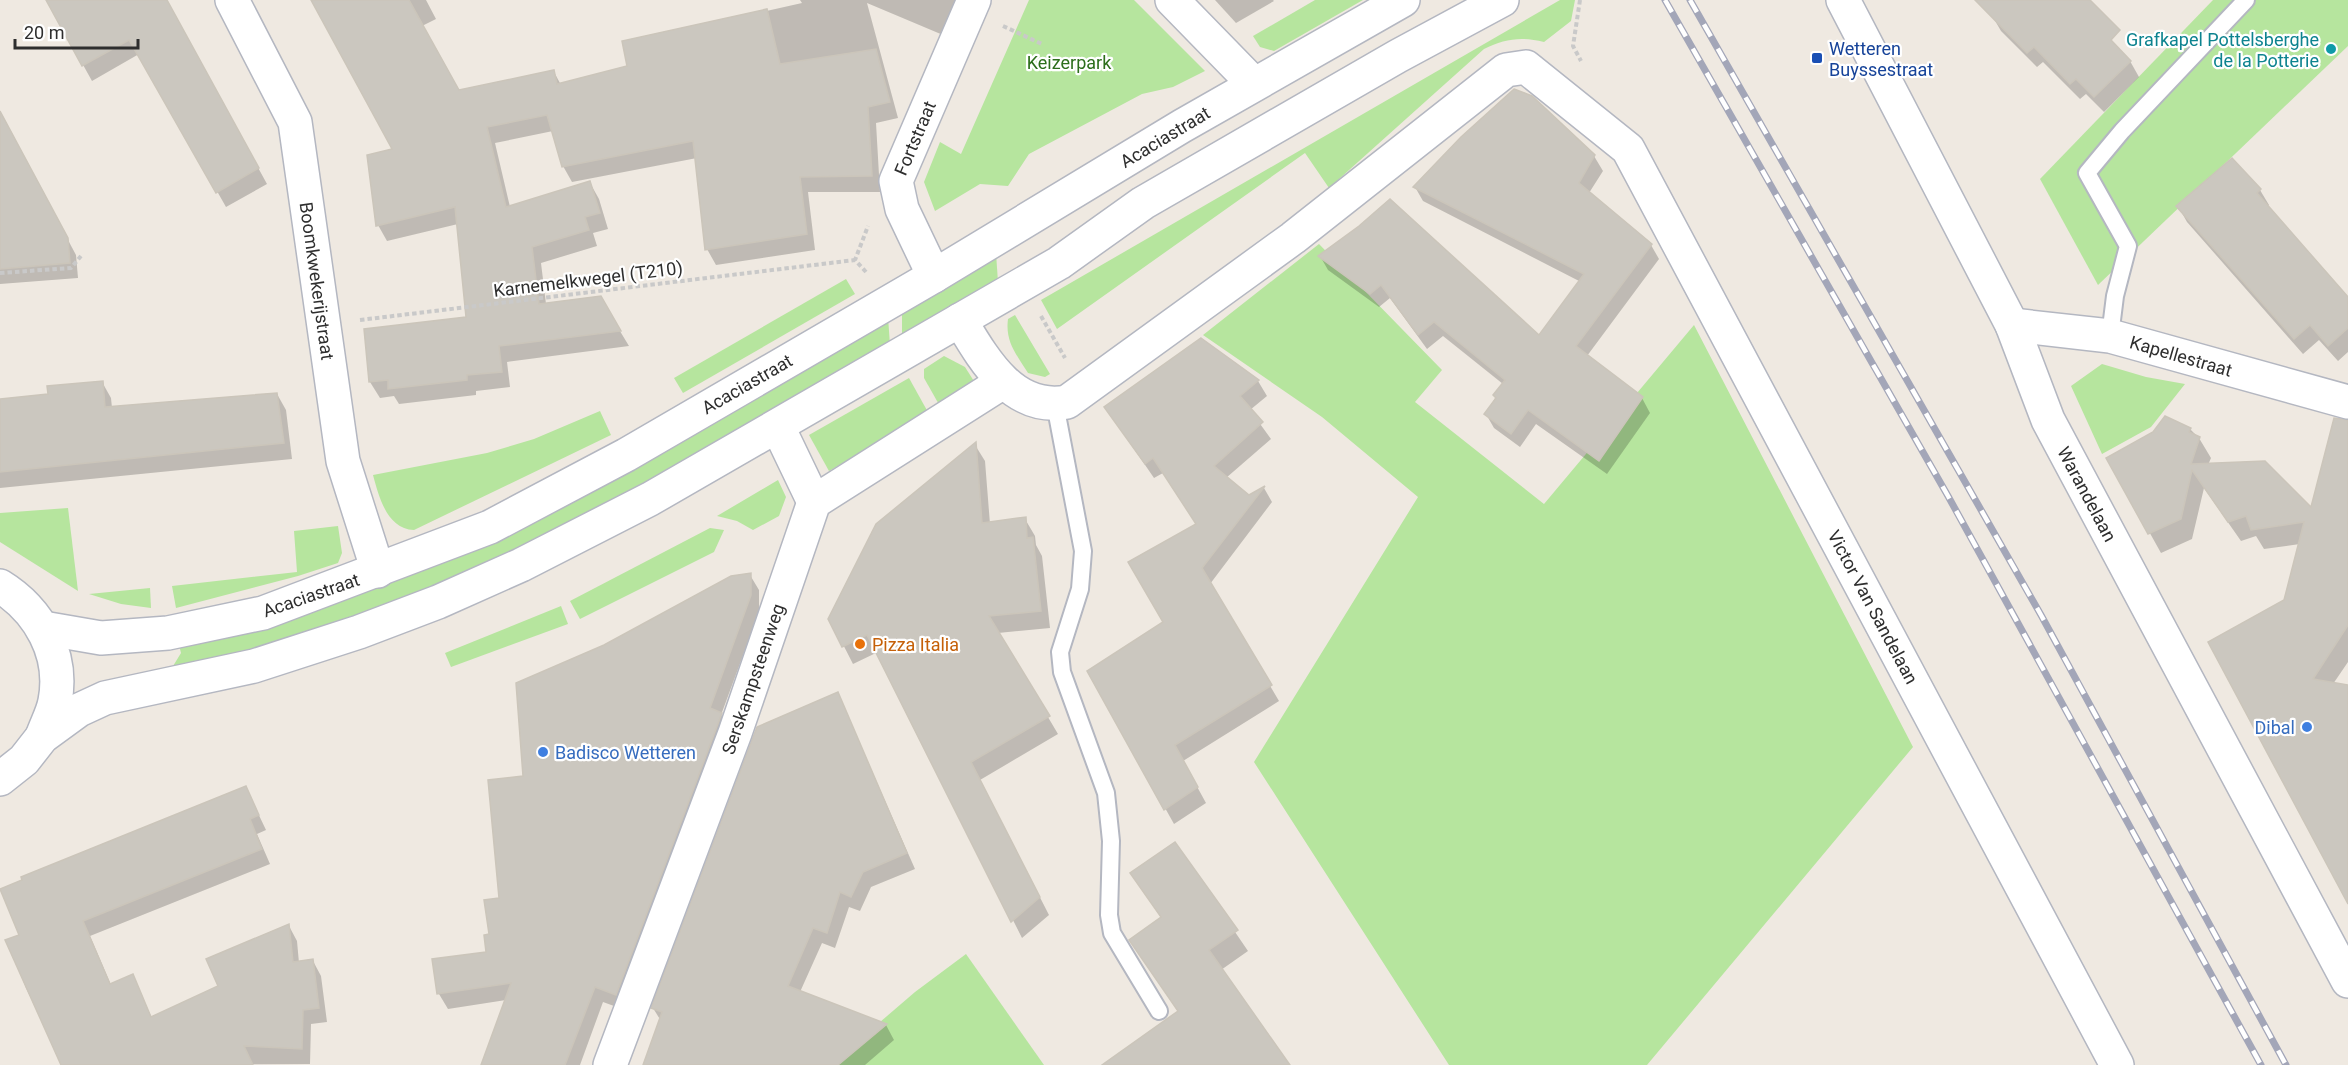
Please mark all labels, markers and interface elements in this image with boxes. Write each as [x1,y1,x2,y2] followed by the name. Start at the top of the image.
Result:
[15,12,138,50] scale bar
[24,22,64,43] text: 20 m
[2126,29,2319,71] place label: Grafkapel Pottelsberghe de la Potterie
[1829,38,1933,80] place label: Wetteren Buyssestraat
[2324,42,2338,56] marker: Grafkapel Pottelsberghe de la Potterie
[1810,51,1824,65] marker: Wetteren Buyssestraat
[1027,52,1112,73] park label: Keizerpark
[890,98,940,178] street label: Fortstraat
[1116,102,1214,172] street label: Acaciastraat
[296,201,339,361] street label: Boomkwekerijstraat
[492,257,684,302] street label: Karnemelkwegel (T210)
[2127,331,2235,381] street label: Kapellestraat
[698,350,796,418] street label: Acaciastraat
[2053,443,2121,545] street label: Warandelaan
[1824,527,1922,687] street label: Victor Van Sandelaan
[260,569,362,621] street label: Acaciastraat
[717,601,789,757] street label: Serskampsteenweg
[872,634,959,655] place label: Pizza Italia
[853,637,867,651] marker: Pizza Italia
[2255,717,2295,738] place label: Dibal
[2300,720,2314,734] marker: Dibal
[555,742,696,763] place label: Badisco Wetteren
[536,745,550,759] marker: Badisco Wetteren

